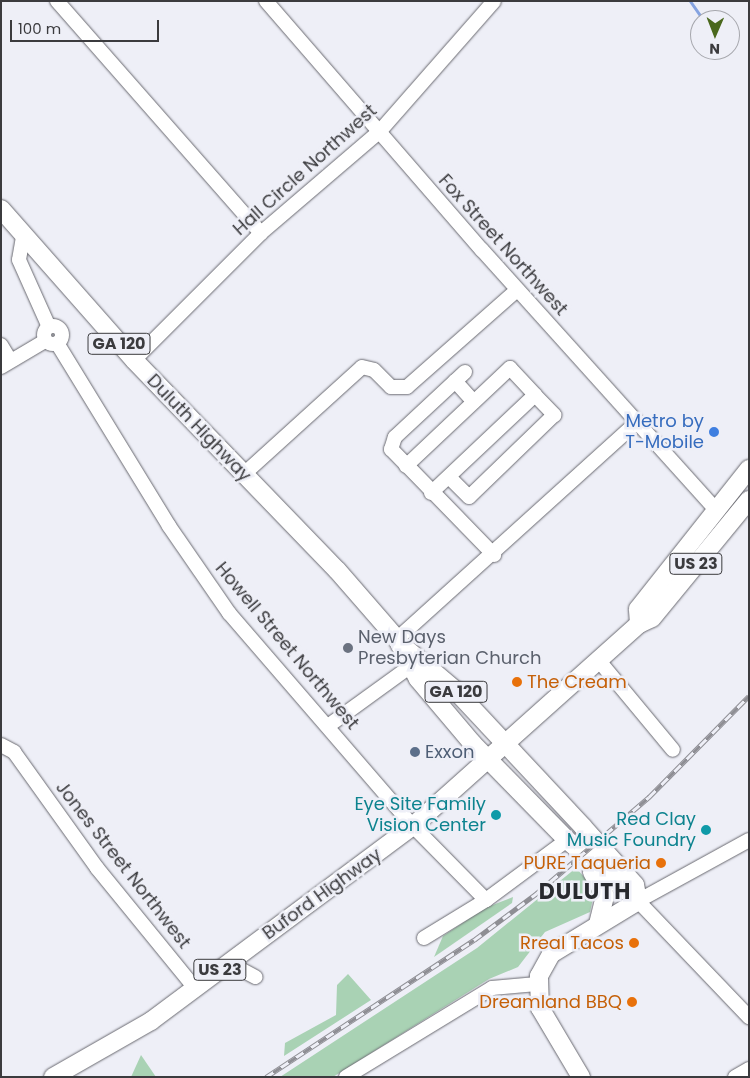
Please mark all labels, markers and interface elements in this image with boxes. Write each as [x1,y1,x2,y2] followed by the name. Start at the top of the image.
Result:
[12,10,161,42] scale bar
[690,10,740,60] north arrow
[18,18,61,39] text: 100 m
[709,39,720,59] text: N
[229,100,381,240] street label: Hall Circle Northwest
[434,170,572,320] street label: Fox Street Northwest
[86,330,152,358] road number: GA 120
[142,370,256,486] street label: Duluth Highway
[625,411,704,454] place label: Metro by T-Mobile
[708,426,720,438] marker: Metro by T-Mobile
[668,550,724,578] road number: US 23
[211,558,363,734] street label: Howell Street Northwest
[358,627,541,670] place label: New Days Presbyterian Church
[342,642,354,654] marker: New Days Presbyterian Church
[527,671,627,693] place label: The Cream
[511,676,523,688] marker: The Cream
[424,679,488,706] road number: GA 120
[425,741,475,763] place label: Exxon
[409,746,421,758] marker: Exxon
[51,777,195,953] street label: Jones Street Northwest
[354,794,486,836] place label: Eye Site Family Vision Center
[490,809,502,821] marker: Eye Site Family Vision Center
[567,809,696,852] place label: Red Clay Music Foundry
[700,824,712,836] marker: Red Clay Music Foundry
[258,844,386,944] street label: Buford Highway
[523,852,651,874] place label: PURE Taqueria
[655,857,667,869] marker: PURE Taqueria
[538,879,632,905] district label: DULUTH
[520,932,624,954] place label: Rreal Tacos
[628,937,640,949] marker: Rreal Tacos
[192,956,248,984] road number: US 23
[479,991,622,1013] place label: Dreamland BBQ
[626,996,638,1008] marker: Dreamland BBQ

